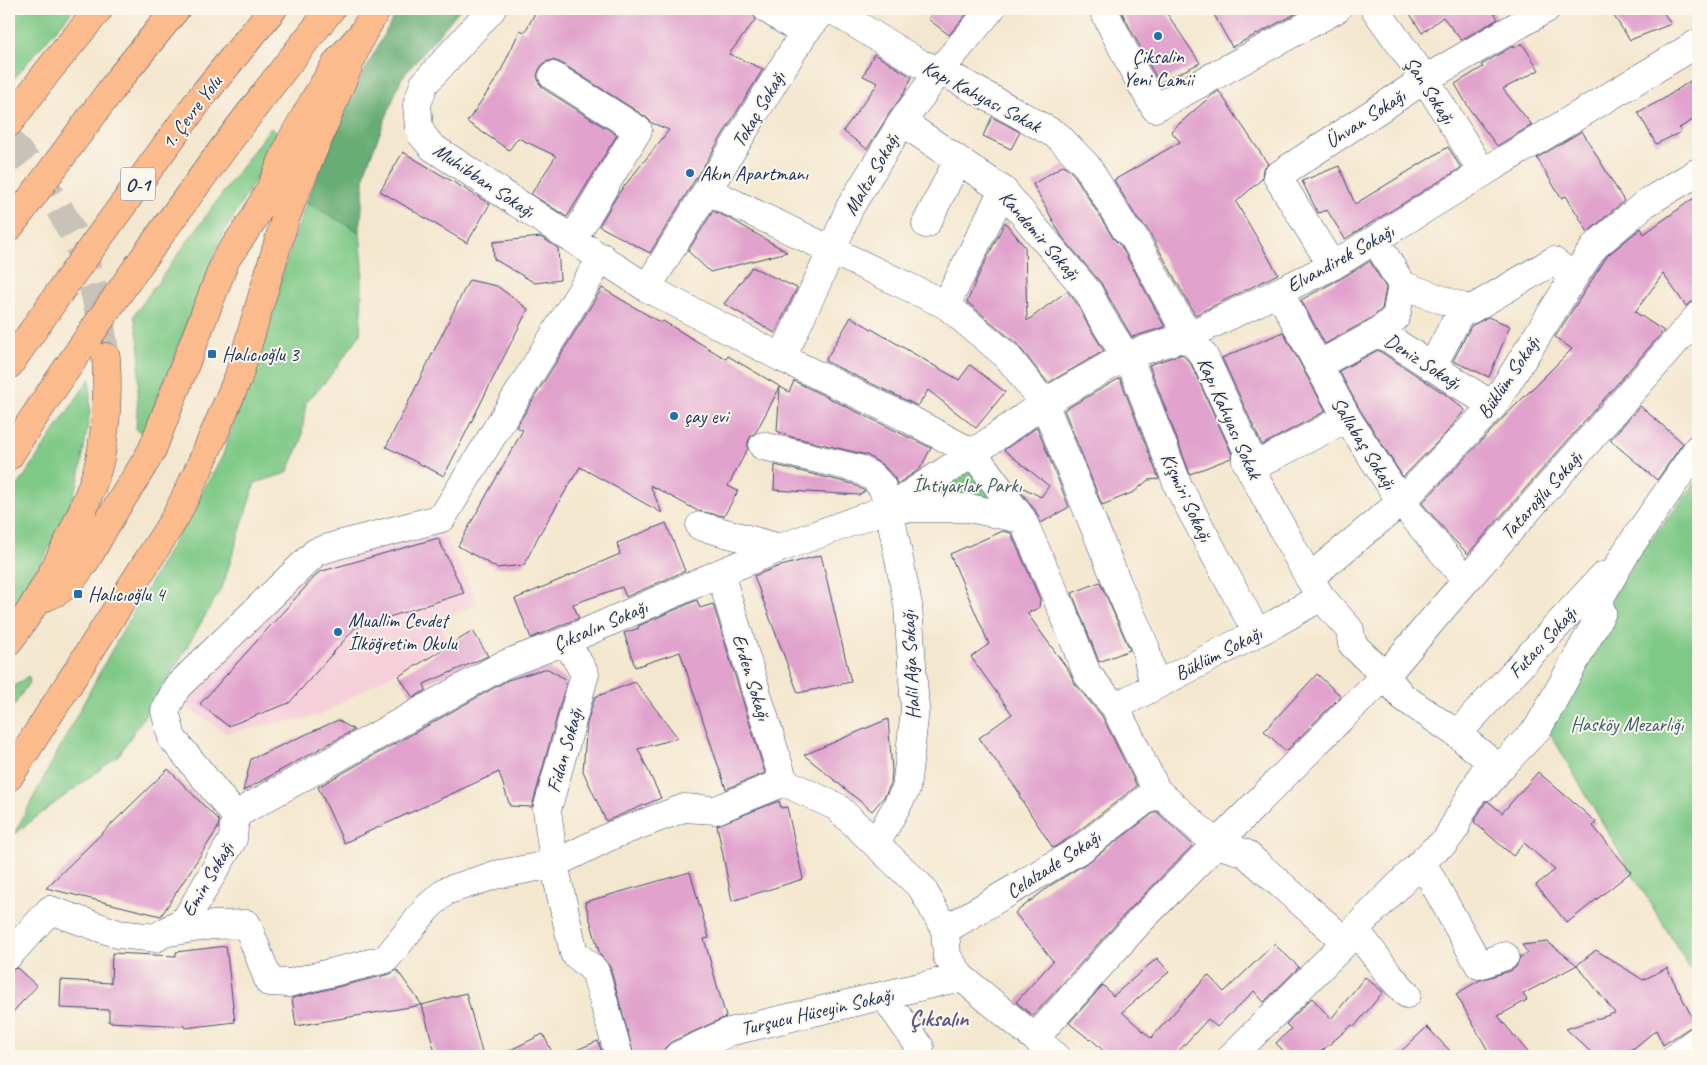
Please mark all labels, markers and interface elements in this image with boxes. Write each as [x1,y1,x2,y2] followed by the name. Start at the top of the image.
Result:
[1152,30,1164,42] marker: Çiksalin Yeni Camii
[1123,44,1196,92] place label: Çiksalin Yeni Camii
[1399,52,1461,130] street label: Şan Sokağı
[918,55,1047,139] street label: Kapı Kahyası Sokak
[726,66,792,152] street label: Tokaç Sokağı
[156,69,228,154] street label: 1. Çevre Yolu
[1320,82,1411,154] street label: Ünvan Sokağı
[838,128,906,220] street label: Maltız Sokağı
[428,137,540,224] street label: Muhibban Sokağı
[700,161,809,186] place label: Akın Apartmanı
[684,167,696,179] marker: Akın Apartmanı
[120,168,156,200] road number: O-1
[994,185,1086,286] street label: Kandemir Sokağı
[1282,218,1399,298] street label: Elvandirek Sokağı
[1380,328,1467,396] street label: Deniz Sokağı
[1472,330,1546,424] street label: Büklüm Sokağı
[222,342,301,367] place label: Halıcıoğlu 3
[206,348,218,360] marker: Halıcıoğlu 3
[1192,353,1268,485] street label: Kapı Kahyası Sokak
[1325,392,1402,495] street label: Sallabaş Sokağı
[684,404,730,429] place label: çay evi
[668,410,680,422] marker: çay evi
[1495,445,1589,545] street label: Tataroğlu Sokağı
[1155,449,1219,547] street label: Kişmiri Sokağı
[913,473,1023,498] park label: İhtiyarlar Parkı
[88,582,167,607] place label: Halıcıoğlu 4
[72,588,84,600] marker: Halıcıoğlu 4
[549,594,652,656] street label: Çıksalın Sokağı
[1503,600,1583,684] street label: Futacı Sokağı
[348,608,458,656] place label: Muallim Cevdet İlköğretim Okulu
[895,609,926,720] street label: Halil Ağa Sokağı
[1170,620,1267,686] street label: Büklüm Sokağı
[332,626,344,638] marker: Muallim Cevdet İlköğretim Okulu
[727,631,777,725] street label: Erden Sokağı
[541,704,589,795] street label: Fidan Sokağı
[1570,712,1685,737] park label: Hasköy Mezarlığı
[1001,824,1106,904] street label: Celalzade Sokağı
[175,836,240,921] street label: Emin Sokağı
[739,982,897,1041] street label: Turşucu Hüseyin Sokağı
[910,1005,969,1033] district label: Çıksalın

